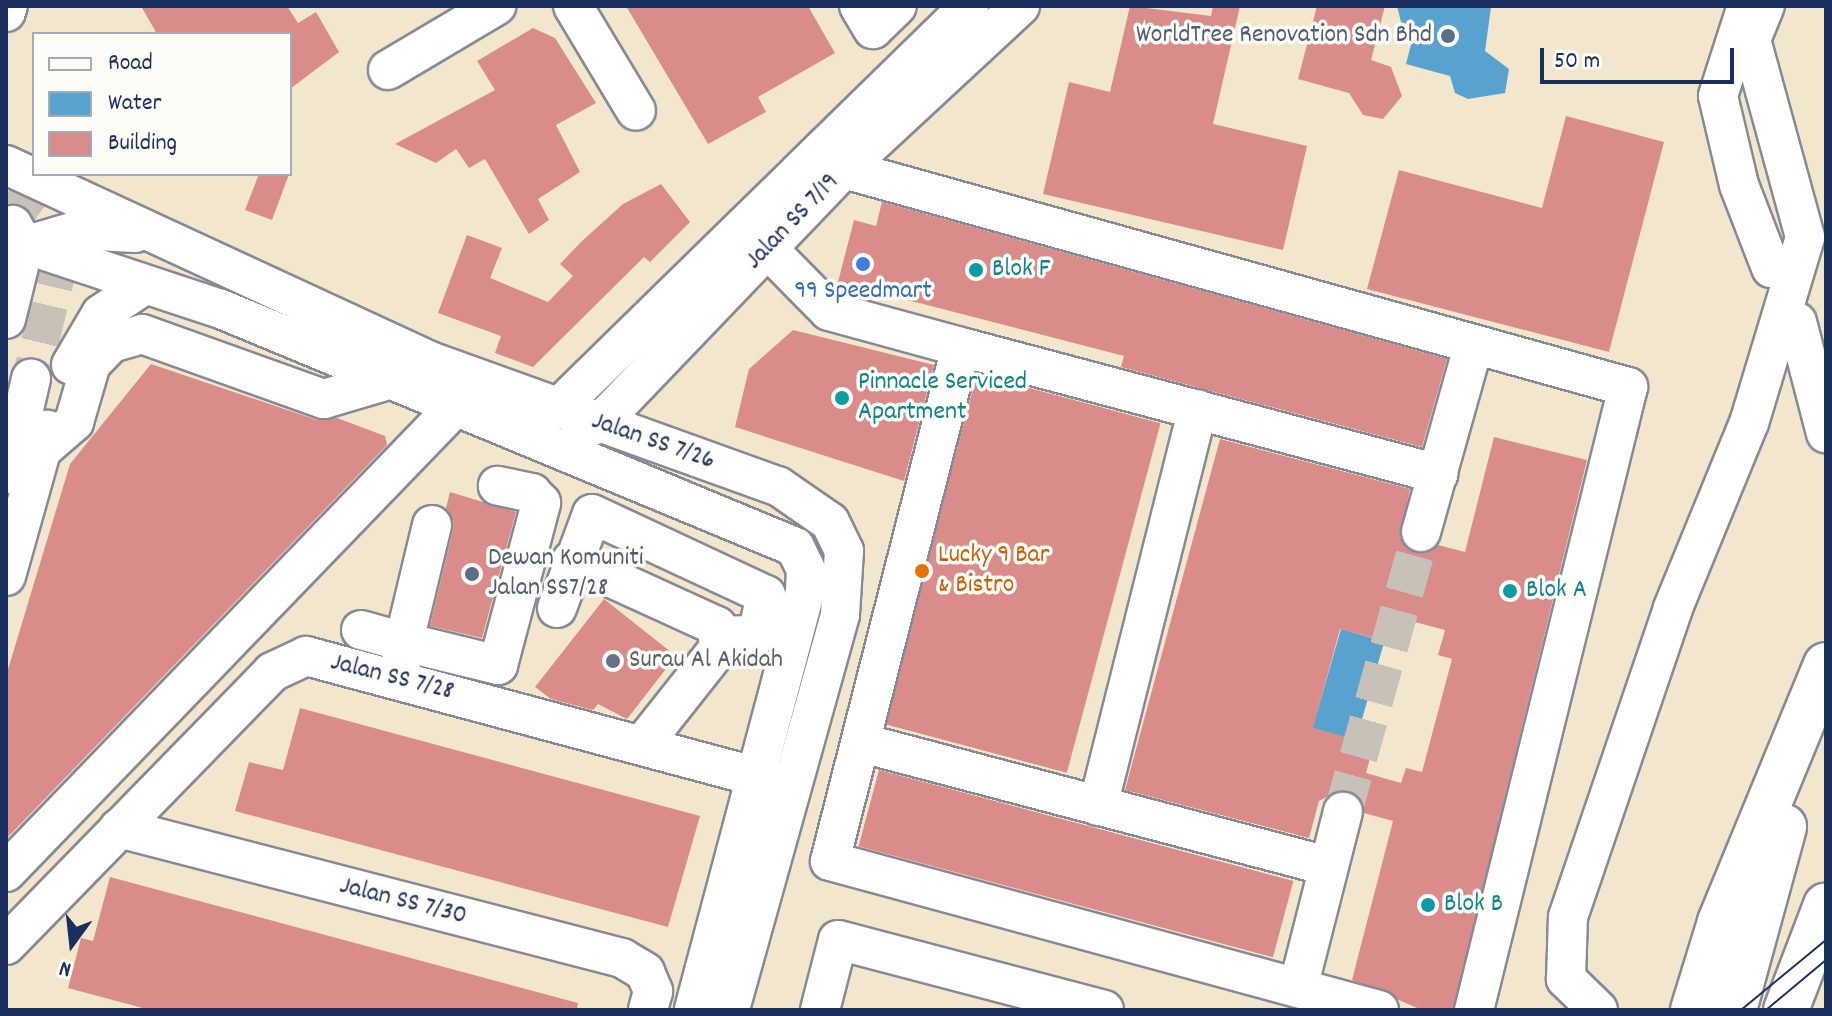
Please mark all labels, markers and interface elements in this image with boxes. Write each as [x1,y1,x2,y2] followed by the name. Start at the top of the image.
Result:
[1136,20,1432,52] place label: WorldTree Renovation Sdn Bhd
[1439,27,1457,45] marker: WorldTree Renovation Sdn Bhd
[32,32,292,176] legend
[1544,32,1738,82] scale bar
[1554,45,1600,79] text: 50 m
[108,47,153,81] text: Road
[108,87,161,121] text: Water
[108,127,177,161] text: Building
[739,167,847,277] street label: Jalan SS 7/19
[992,254,1050,286] place label: Blok F
[854,255,872,273] marker: 99 Speedmart
[967,261,985,279] marker: Blok F
[794,276,932,308] place label: 99 Speedmart
[858,367,1027,428] place label: Pinnacle Serviced Apartment
[833,389,851,407] marker: Pinnacle Serviced Apartment
[587,406,719,478] street label: Jalan SS 7/26
[938,540,1049,602] place label: Lucky 9 Bar & Bistro
[488,543,644,604] place label: Dewan Komuniti Jalan SS7/28
[913,562,931,580] marker: Lucky 9 Bar & Bistro
[463,565,481,583] marker: Dewan Komuniti Jalan SS7/28
[1526,575,1587,607] place label: Blok A
[1501,582,1519,600] marker: Blok A
[629,645,783,677] place label: Surau Al Akidah
[327,648,457,708] street label: Jalan SS 7/28
[604,652,622,670] marker: Surau Al Akidah
[336,871,470,933] street label: Jalan SS 7/30
[1444,889,1503,921] place label: Blok B
[1419,896,1437,914] marker: Blok B
[32,904,112,984] north arrow
[56,951,75,984] text: N

